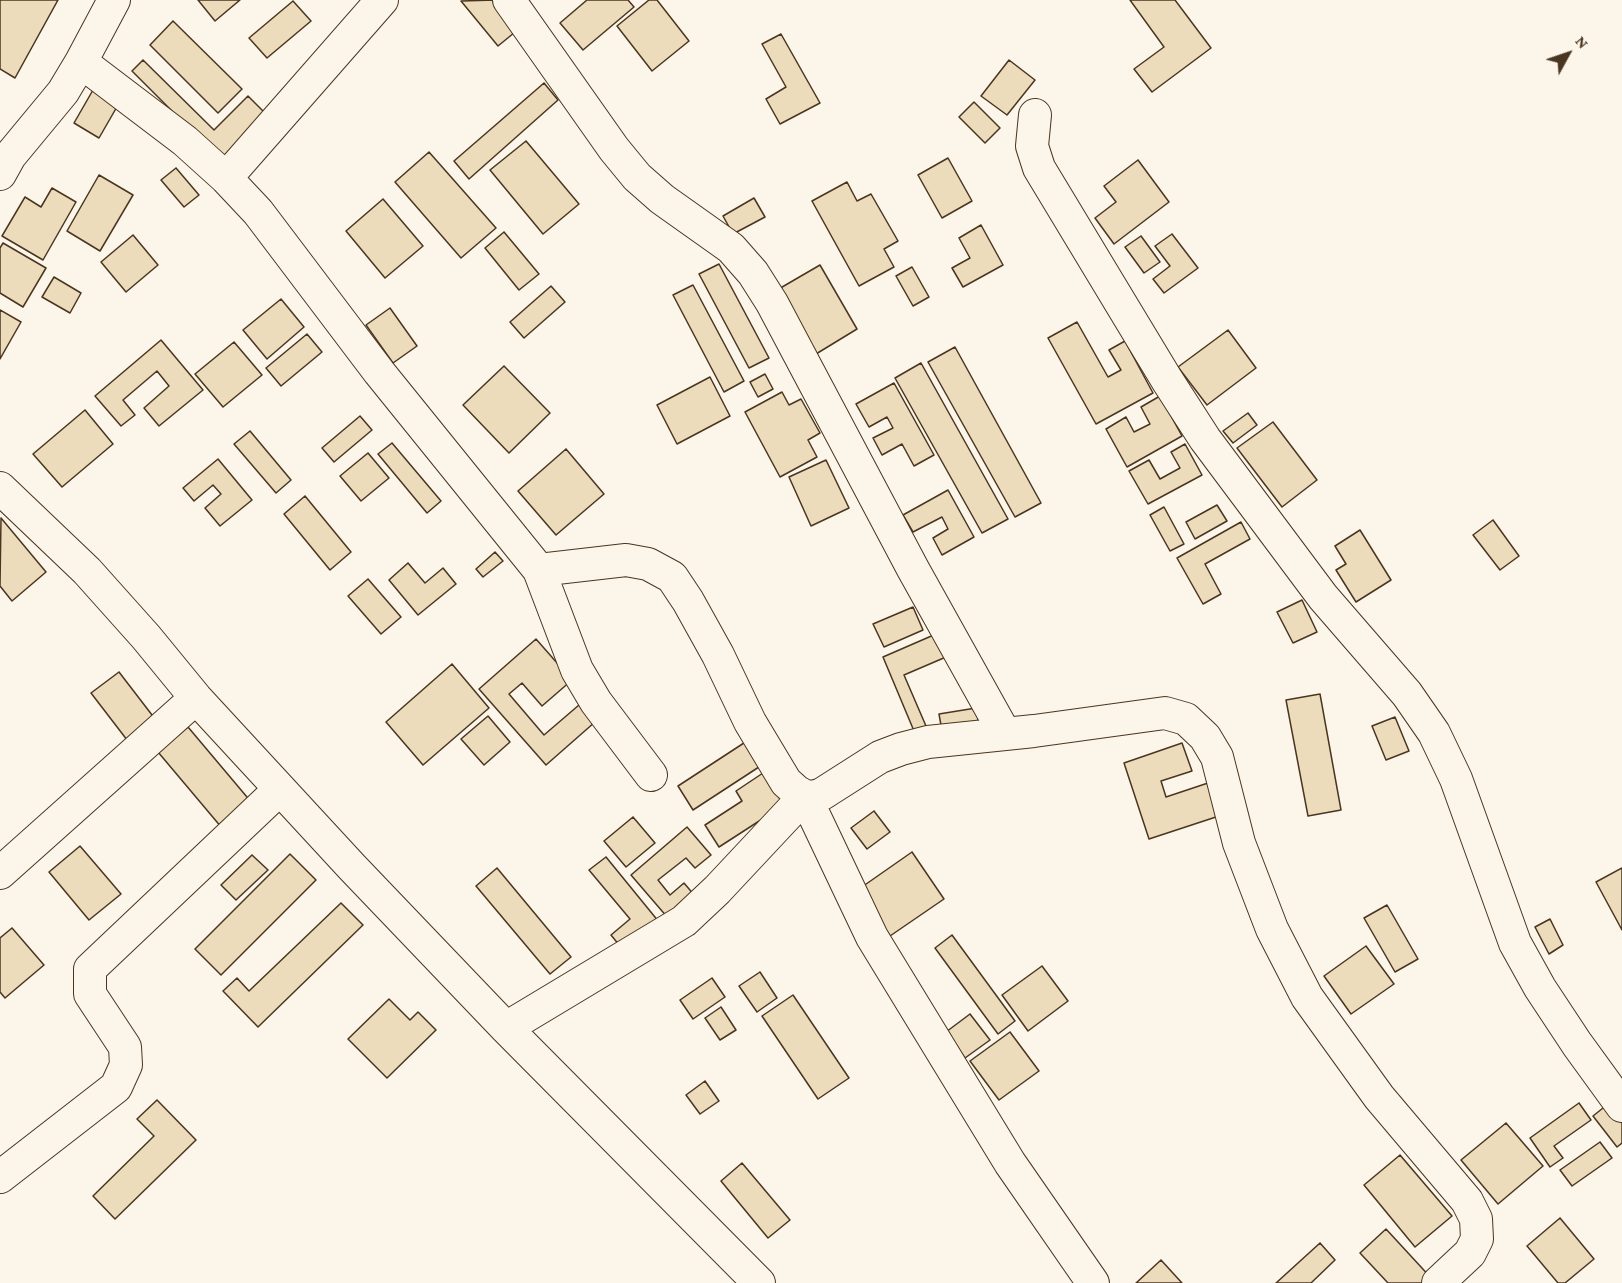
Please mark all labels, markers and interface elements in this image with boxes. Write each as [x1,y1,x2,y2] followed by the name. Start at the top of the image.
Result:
[1538,24,1598,84] north arrow
[1572,32,1592,52] text: N

